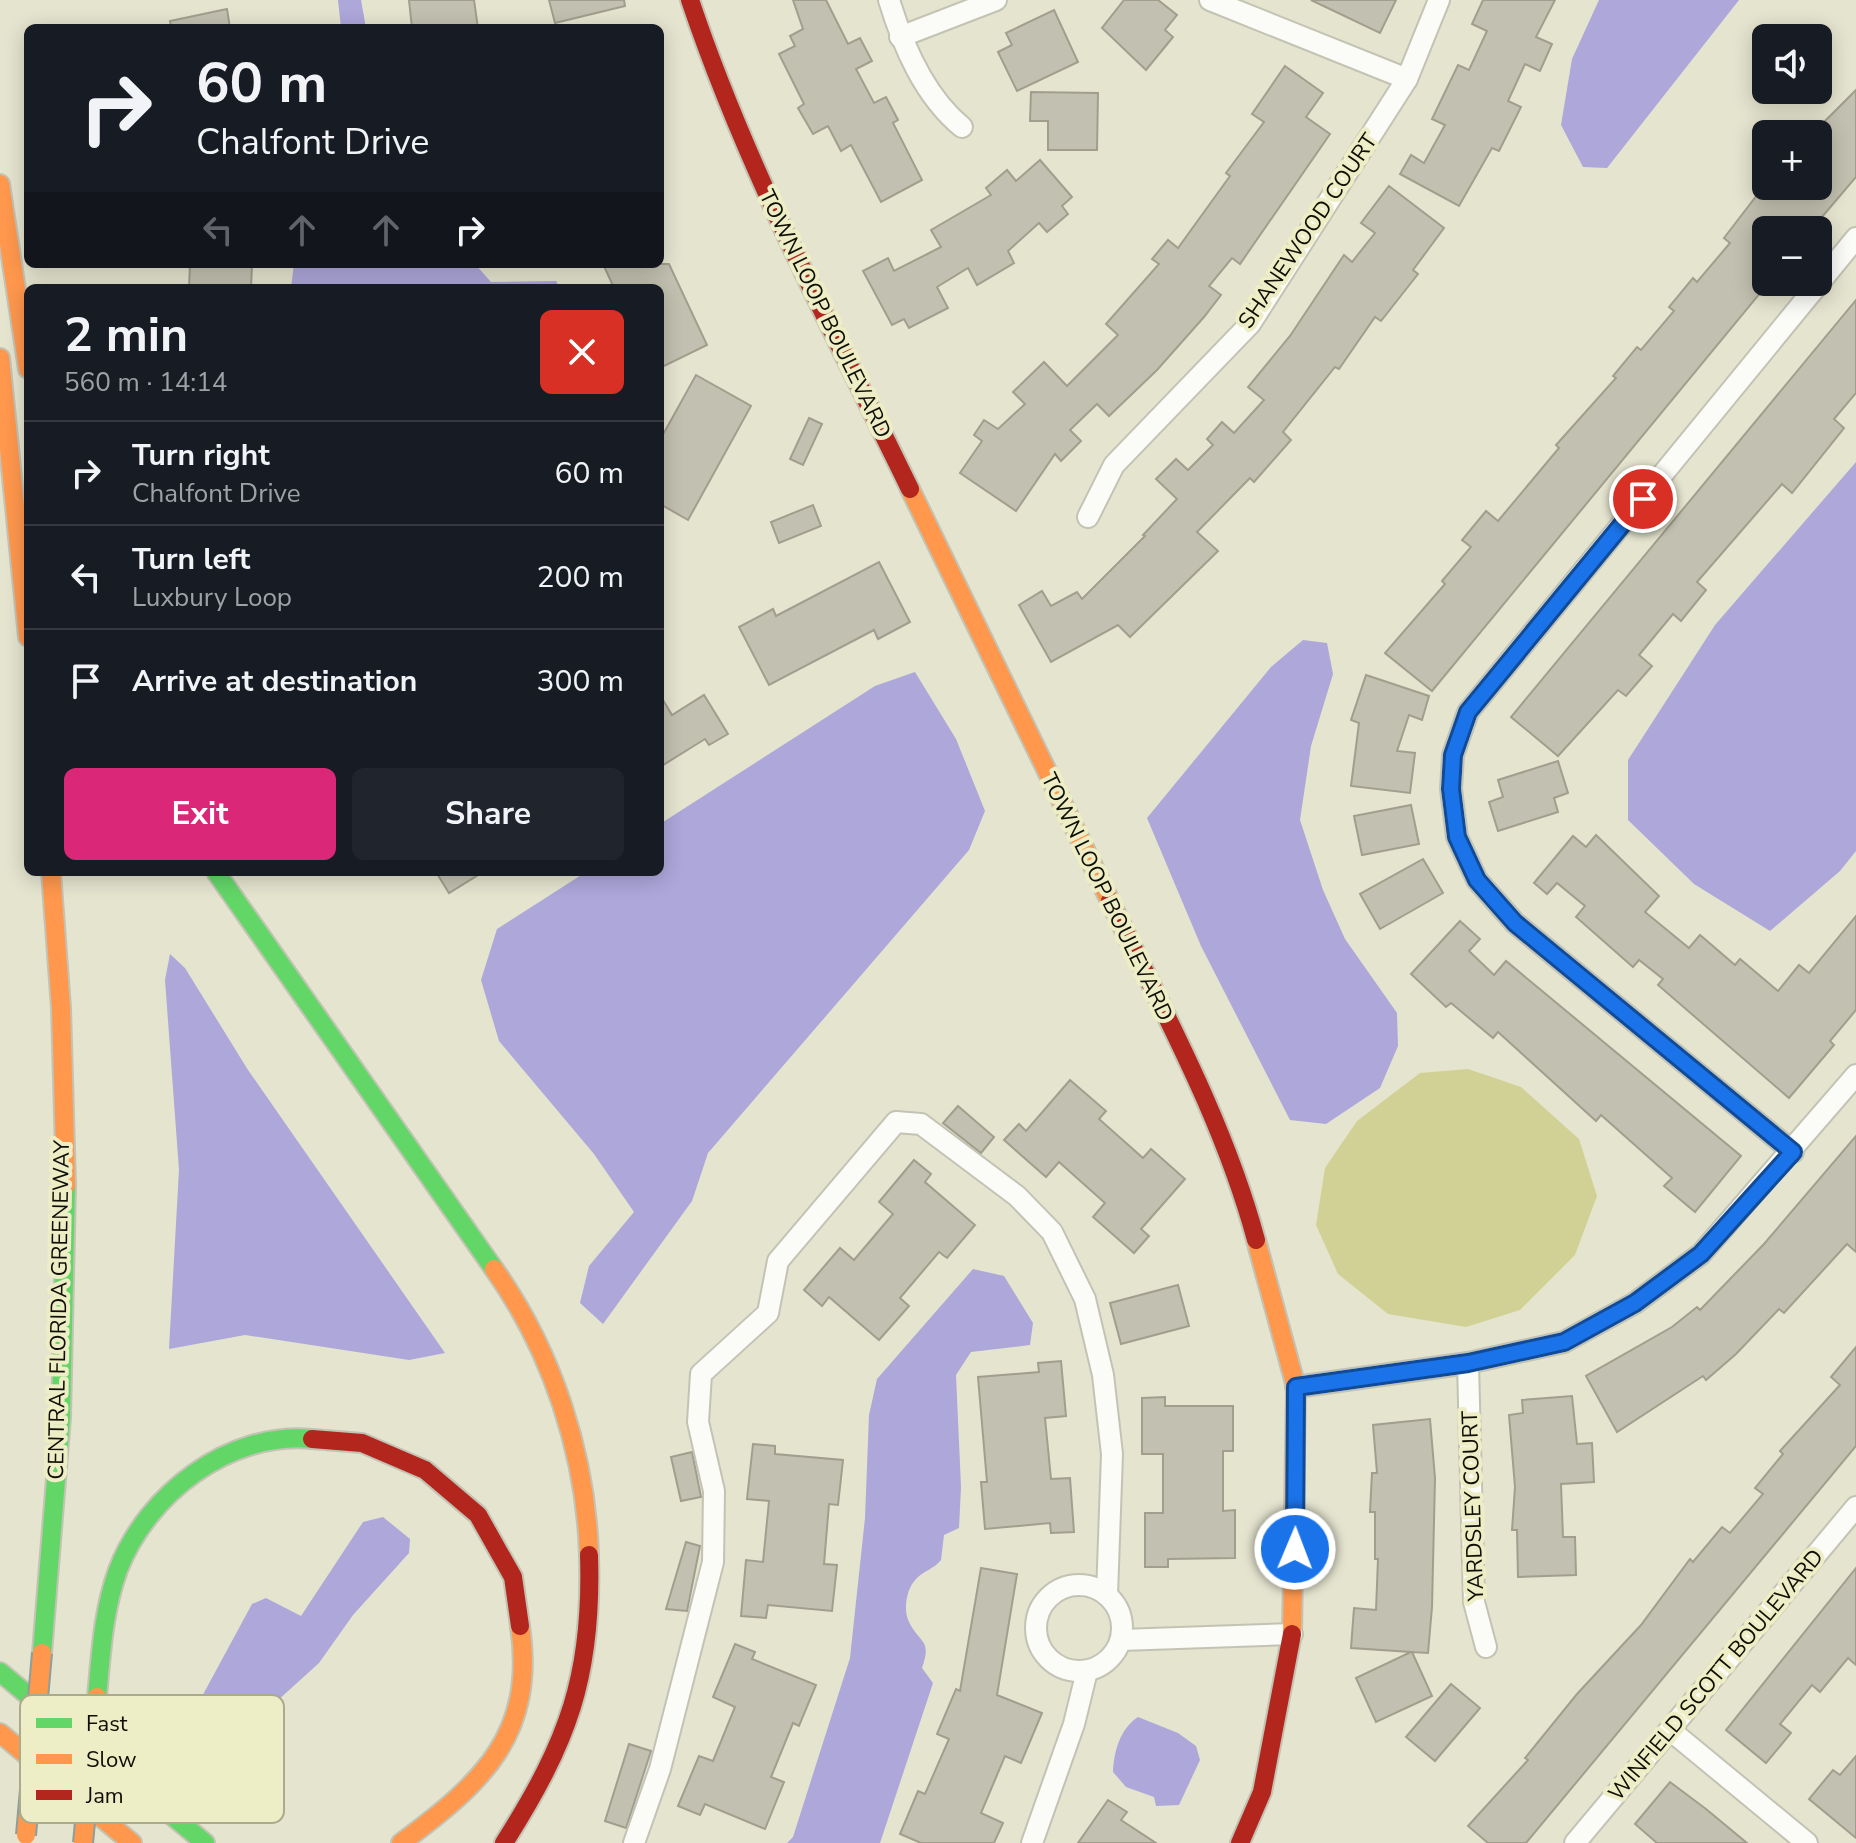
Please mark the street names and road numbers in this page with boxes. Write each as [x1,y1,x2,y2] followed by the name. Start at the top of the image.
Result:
[1231,127,1385,335] street label: SHANEWOOD COURT
[752,185,898,443] street label: TOWN LOOP BOULEVARD
[1034,768,1180,1026] street label: TOWN LOOP BOULEVARD
[41,1139,77,1480] street label: CENTRAL FLORIDA GREENEWAY
[1455,1410,1491,1603] street label: YARDSLEY COURT
[1602,1543,1830,1807] street label: WINFIELD SCOTT BOULEVARD

